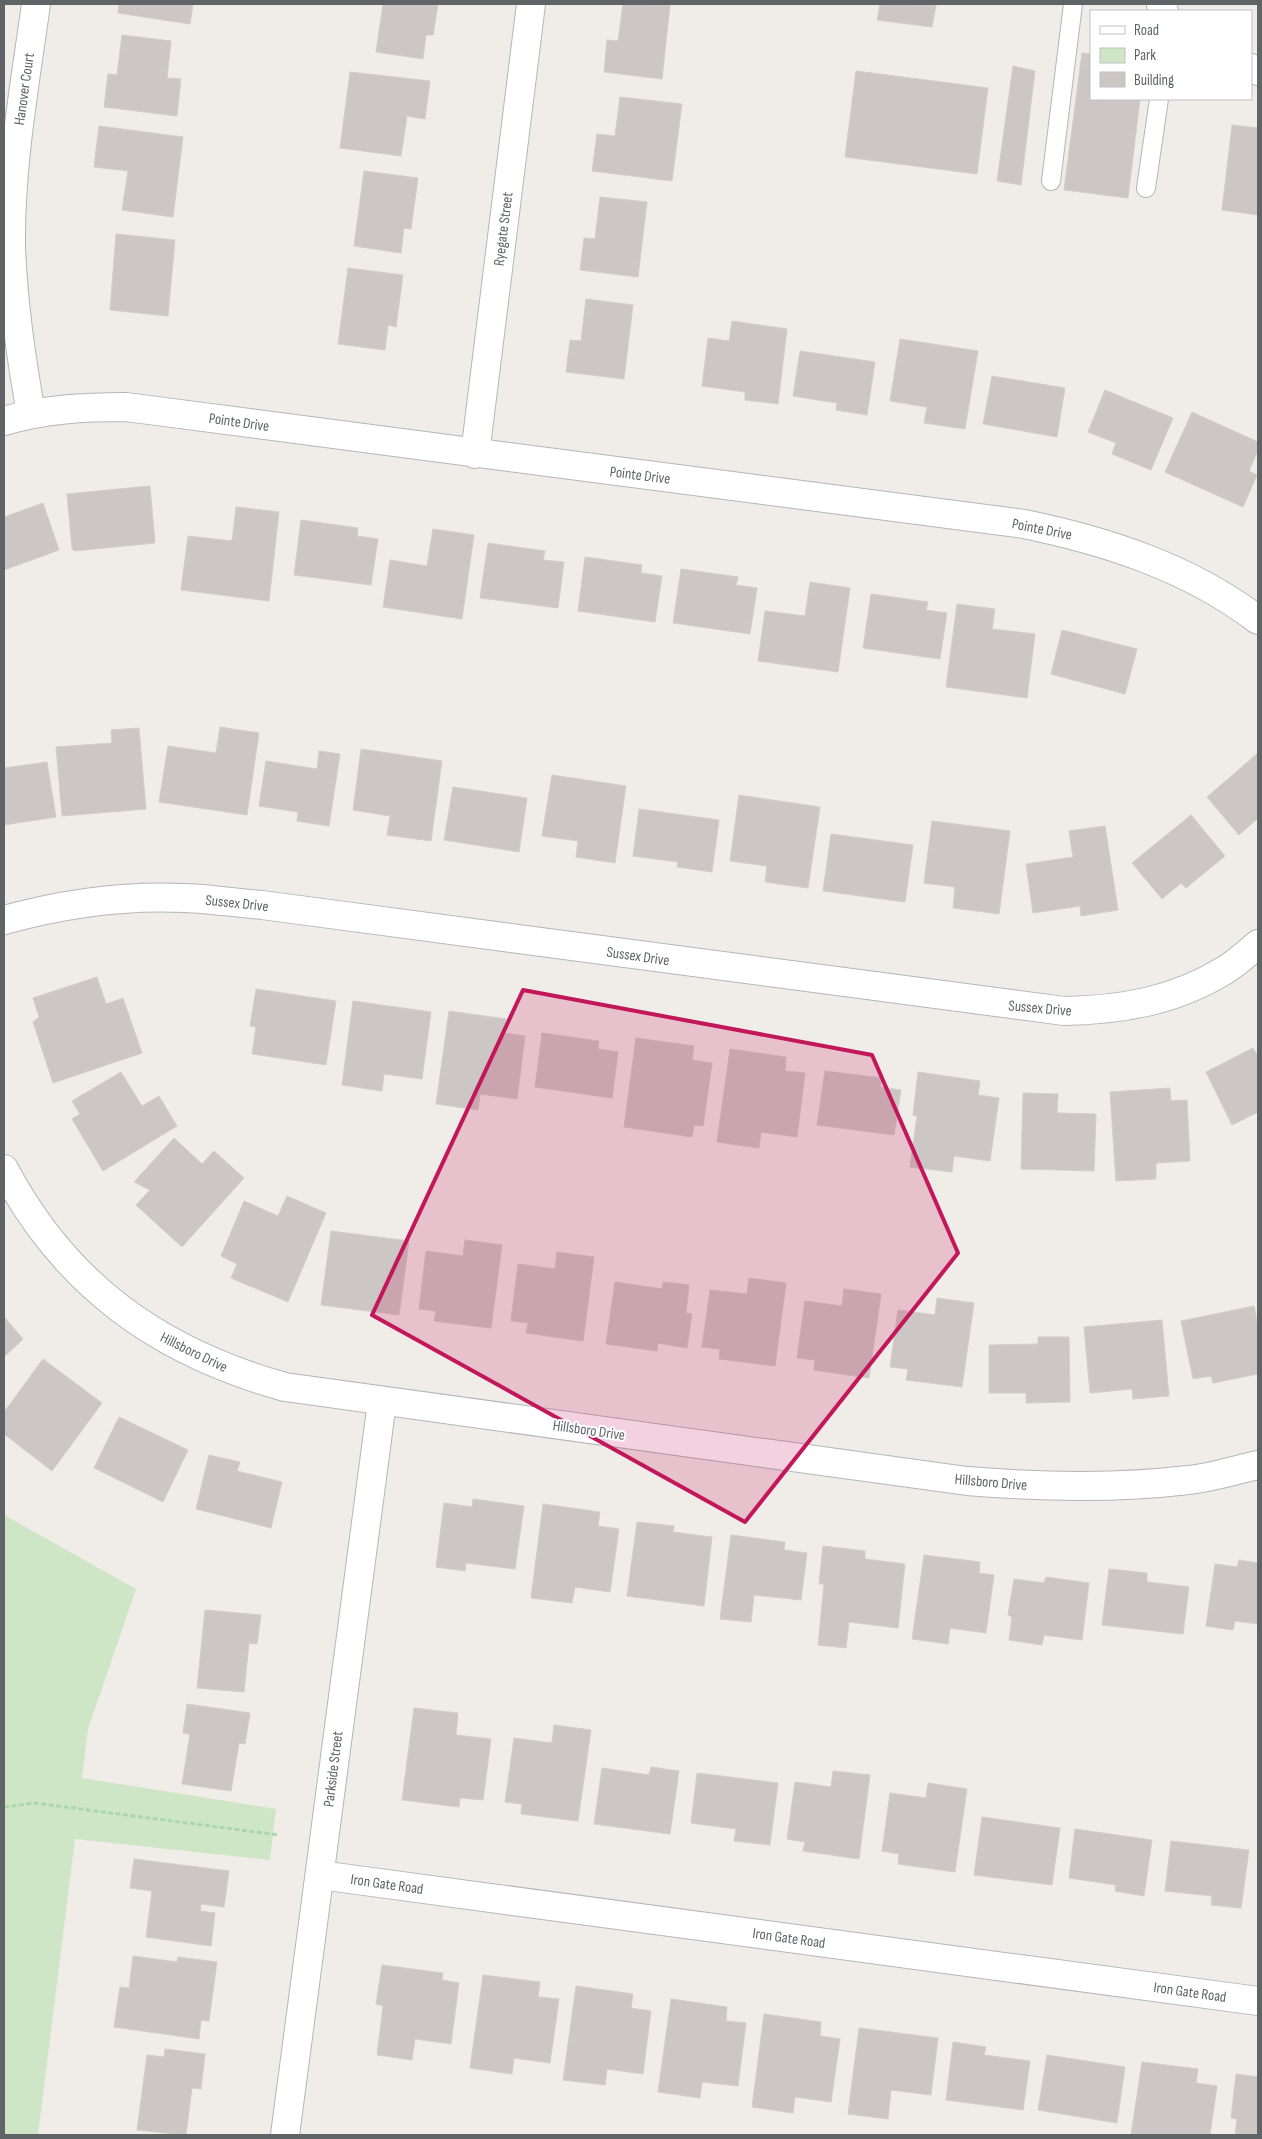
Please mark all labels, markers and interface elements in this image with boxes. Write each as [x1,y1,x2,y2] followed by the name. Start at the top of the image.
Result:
[1090,10,1252,100] legend
[1134,21,1159,40] text: Road
[1134,46,1156,65] text: Park
[10,51,39,127] street label: Hanover Court
[1134,71,1174,90] text: Building
[490,191,518,267] street label: Ryegate Street
[207,409,270,436] street label: Pointe Drive
[609,462,671,489] street label: Pointe Drive
[1010,514,1074,545] street label: Pointe Drive
[204,891,269,916] street label: Sussex Drive
[605,943,671,970] street label: Sussex Drive
[1008,996,1072,1021] street label: Sussex Drive
[157,1328,231,1377] street label: Hillsboro Drive
[552,1416,626,1445] street label: Hillsboro Drive
[954,1470,1028,1495] street label: Hillsboro Drive
[319,1730,348,1808] street label: Parkside Street
[349,1870,424,1899] street label: Iron Gate Road
[751,1924,826,1953] street label: Iron Gate Road
[1152,1978,1227,2007] street label: Iron Gate Road

